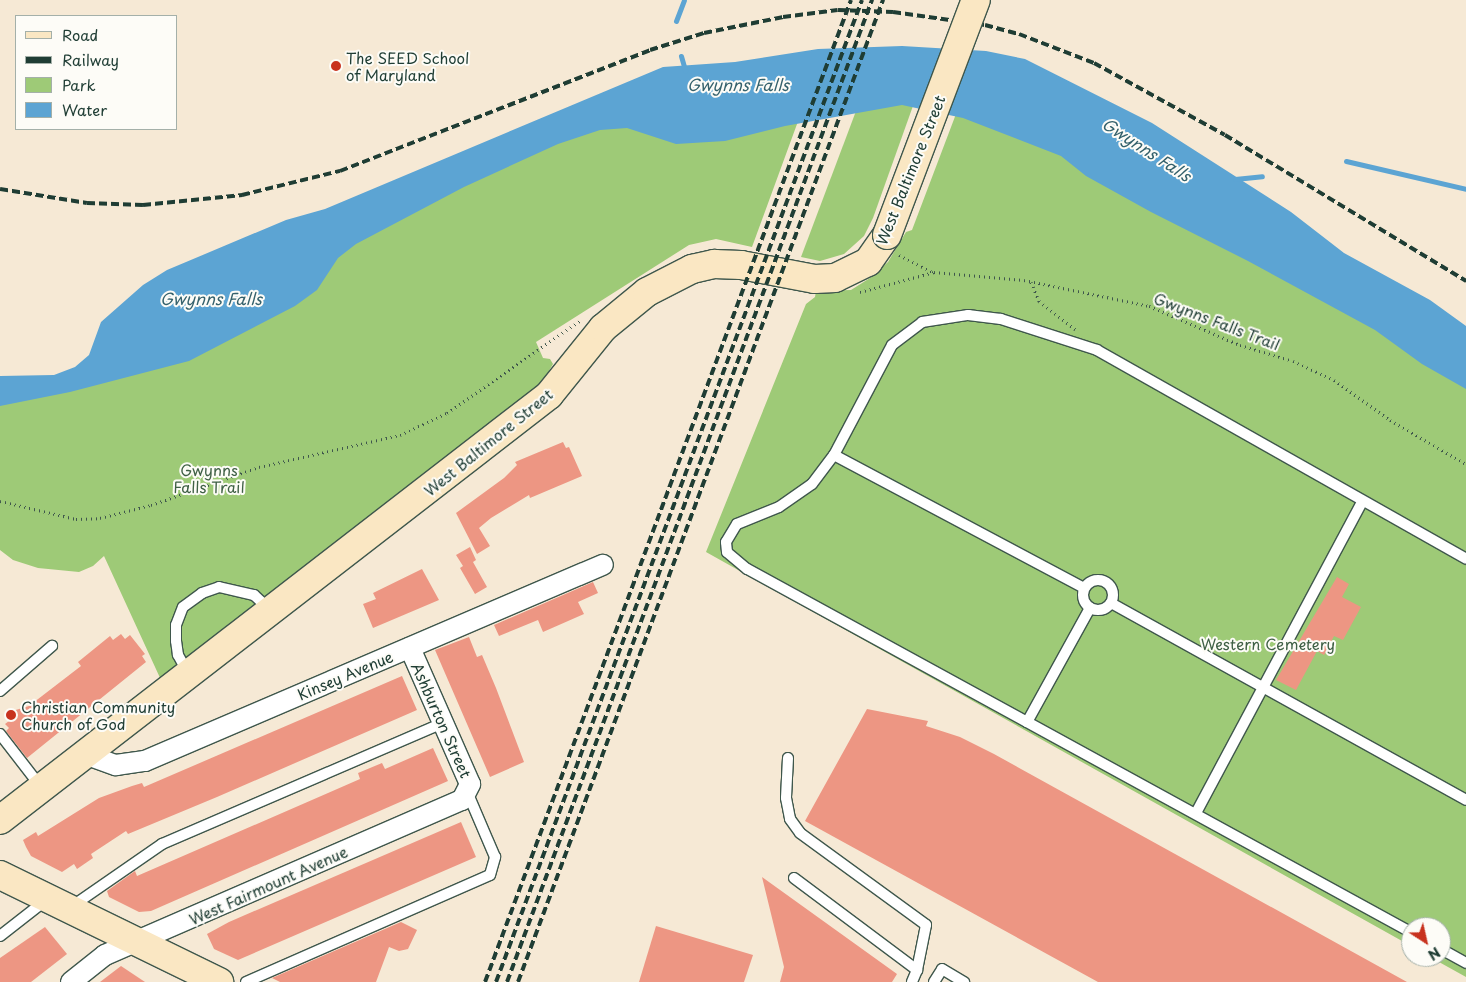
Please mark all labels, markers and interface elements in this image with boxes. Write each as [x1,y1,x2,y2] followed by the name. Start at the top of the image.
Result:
[15,15,178,130] legend
[62,23,98,46] text: Road
[62,48,119,71] text: Railway
[346,48,470,83] place label: The SEED School of Maryland
[330,60,342,72] marker: The SEED School of Maryland
[62,73,96,96] text: Park
[687,74,789,94] water label: Gwynns Falls
[872,93,948,247] street label: West Baltimore Street
[62,98,107,121] text: Water
[1099,113,1195,185] water label: Gwynns Falls
[160,288,262,308] water label: Gwynns Falls
[1151,289,1283,353] street label: Gwynns Falls Trail
[420,385,556,499] street label: West Baltimore Street
[173,460,245,495] park label: Gwynns Falls Trail
[1201,635,1335,653] park label: Western Cemetery
[294,647,396,703] street label: Kinsey Avenue
[408,659,476,781] street label: Ashburton Street
[21,697,175,732] place label: Christian Community Church of God
[5,709,17,721] marker: Christian Community Church of God
[186,842,350,928] street label: West Fairmount Avenue
[1401,917,1451,967] north arrow
[1424,942,1445,966] text: N

